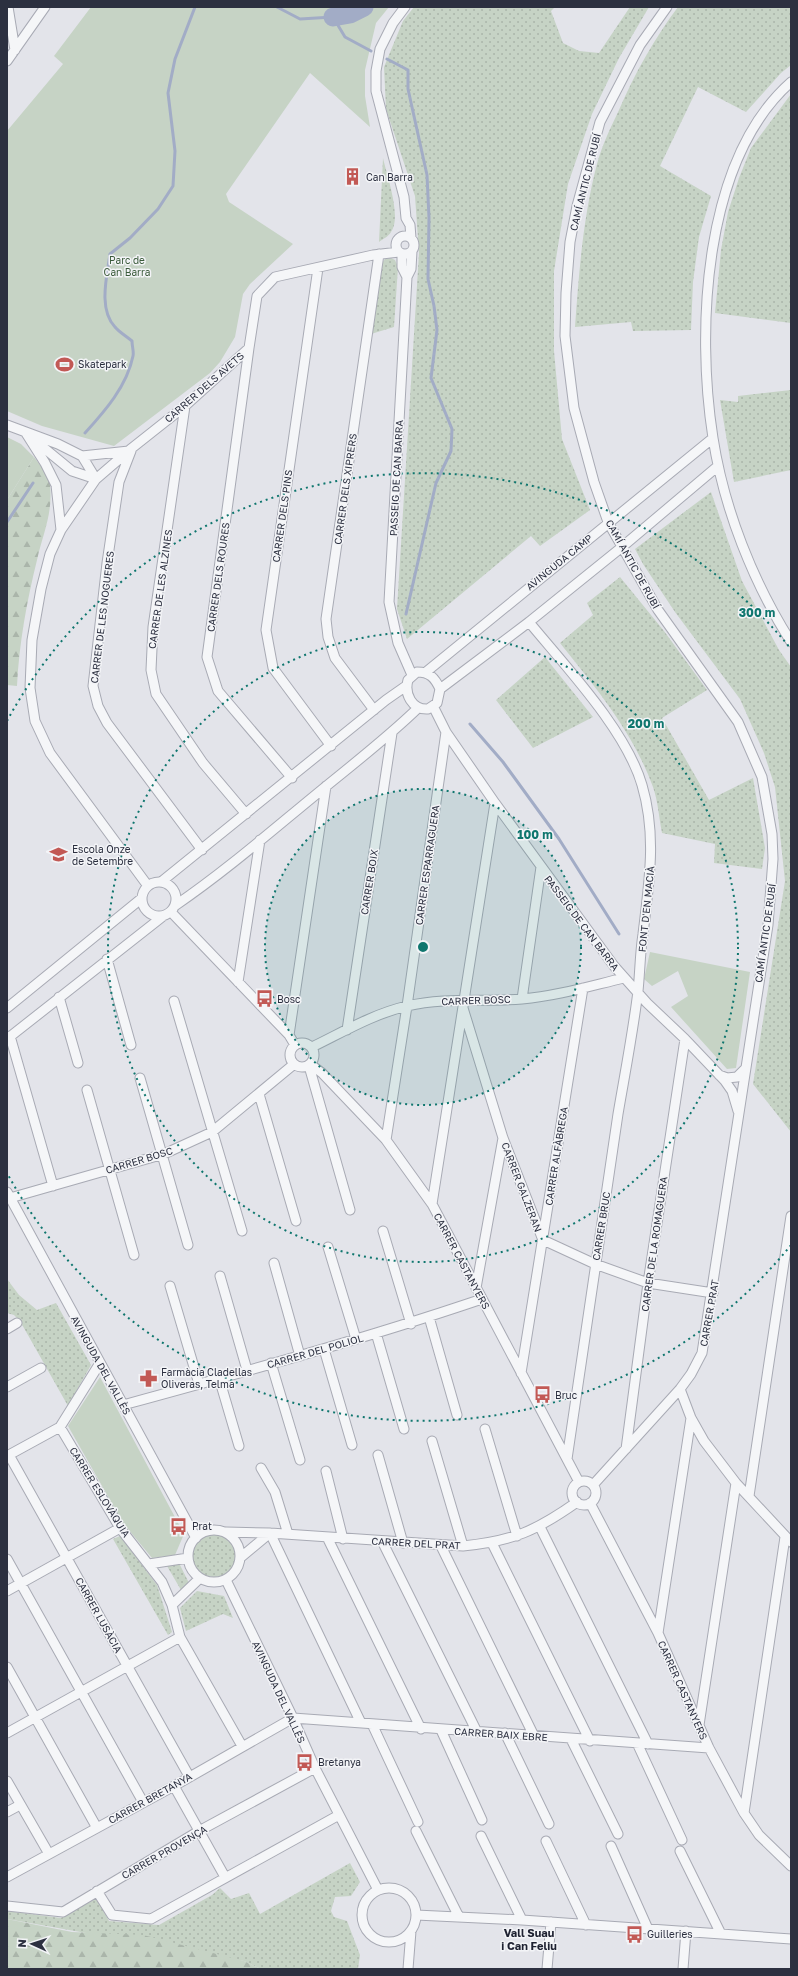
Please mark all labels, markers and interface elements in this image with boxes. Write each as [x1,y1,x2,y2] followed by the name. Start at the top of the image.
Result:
[567,131,603,232] street label: CAMÍ ANTIC DE RUBÍ
[343,167,363,187] building icon: Can Barra
[366,171,413,183] place label: Can Barra
[104,254,150,278] park label: Parc de Can Barra
[162,349,246,425] street label: CARRER DELS AVETS
[55,354,75,374] sports icon: Skatepark
[78,358,127,370] place label: Skatepark
[387,419,405,536] street label: PASSEIG DE CAN BARRA
[331,433,359,545] street label: CARRER DELS XIPRERS
[270,469,294,563] street label: CARRER DELS PINS
[604,517,663,611] street label: CAMÍ ANTIC DE RUBÍ
[204,521,232,633] street label: CARRER DELS ROURES
[146,529,174,649] street label: CARRER DE LES ALZINES
[523,531,595,592] street label: AVINGUDA CAMP
[88,550,116,684] street label: CARRER DE LES NOGUERES
[739,605,775,620] text: 300 m
[628,716,664,731] text: 200 m
[413,804,441,926] street label: CARRER ESPARRAGUERA
[517,827,553,842] text: 100 m
[72,843,133,867] place label: Escola Onze de Setembre
[49,845,69,865] school or university icon: Escola Onze de Setembre
[358,848,380,916] street label: CARRER BOIX
[635,865,657,953] street label: FONT D'EN MACIÀ
[542,873,622,973] street label: PASSEIG DE CAN BARRA
[752,882,778,983] street label: CAMÍ ANTIC DE RUBÍ
[416,940,430,954] centre of rings
[254,989,274,1009] bus stop icon: Bosc
[277,993,301,1005] place label: Bosc
[441,993,511,1007] street label: CARRER BOSC
[542,1105,570,1206] street label: CARRER ALFÀBREGA
[499,1141,545,1233] street label: CARRER GALZERAN
[104,1144,174,1176] street label: CARRER BOSC
[639,1175,669,1312] street label: CARRER DE LA ROMAGUERA
[590,1190,612,1261] street label: CARRER BRUC
[432,1211,492,1311] street label: CARRER CASTANYERS
[697,1279,721,1347] street label: CARRER PRAT
[69,1313,133,1417] street label: AVINGUDA DEL VALLÈS
[266,1331,365,1370] street label: CARRER DEL POLIOL
[161,1366,252,1390] place label: Farmàcia Cladellas Oliveras, Telma
[138,1368,158,1388] pharmacy icon: Farmàcia Cladellas Oliveras, Telma
[532,1385,552,1405] bus stop icon: Bruc
[555,1389,578,1401] place label: Bruc
[67,1445,133,1540] street label: CARRER ESLOVÀQUIA
[169,1516,189,1536] bus stop icon: Prat
[192,1520,212,1532] place label: Prat
[371,1535,461,1551] street label: CARRER DEL PRAT
[73,1575,125,1655] street label: CARRER LUSÀCIA
[250,1639,308,1745] street label: AVINGUDA DEL VALLÈS
[656,1639,710,1741] street label: CARRER CASTANYERS
[454,1725,548,1743] street label: CARRER BAIX EBRE
[295,1752,315,1772] bus stop icon: Bretanya
[318,1756,361,1768] place label: Bretanya
[106,1770,194,1826] street label: CARRER BRETANYA
[119,1823,209,1881] street label: CARRER PROVENÇA
[12,1924,52,1964] north arrow
[624,1924,644,1944] bus stop icon: Guilleries
[501,1926,557,1952] district label: Vall Suau i Can Feliu
[647,1928,693,1940] place label: Guilleries
[15,1939,28,1948] text: N

